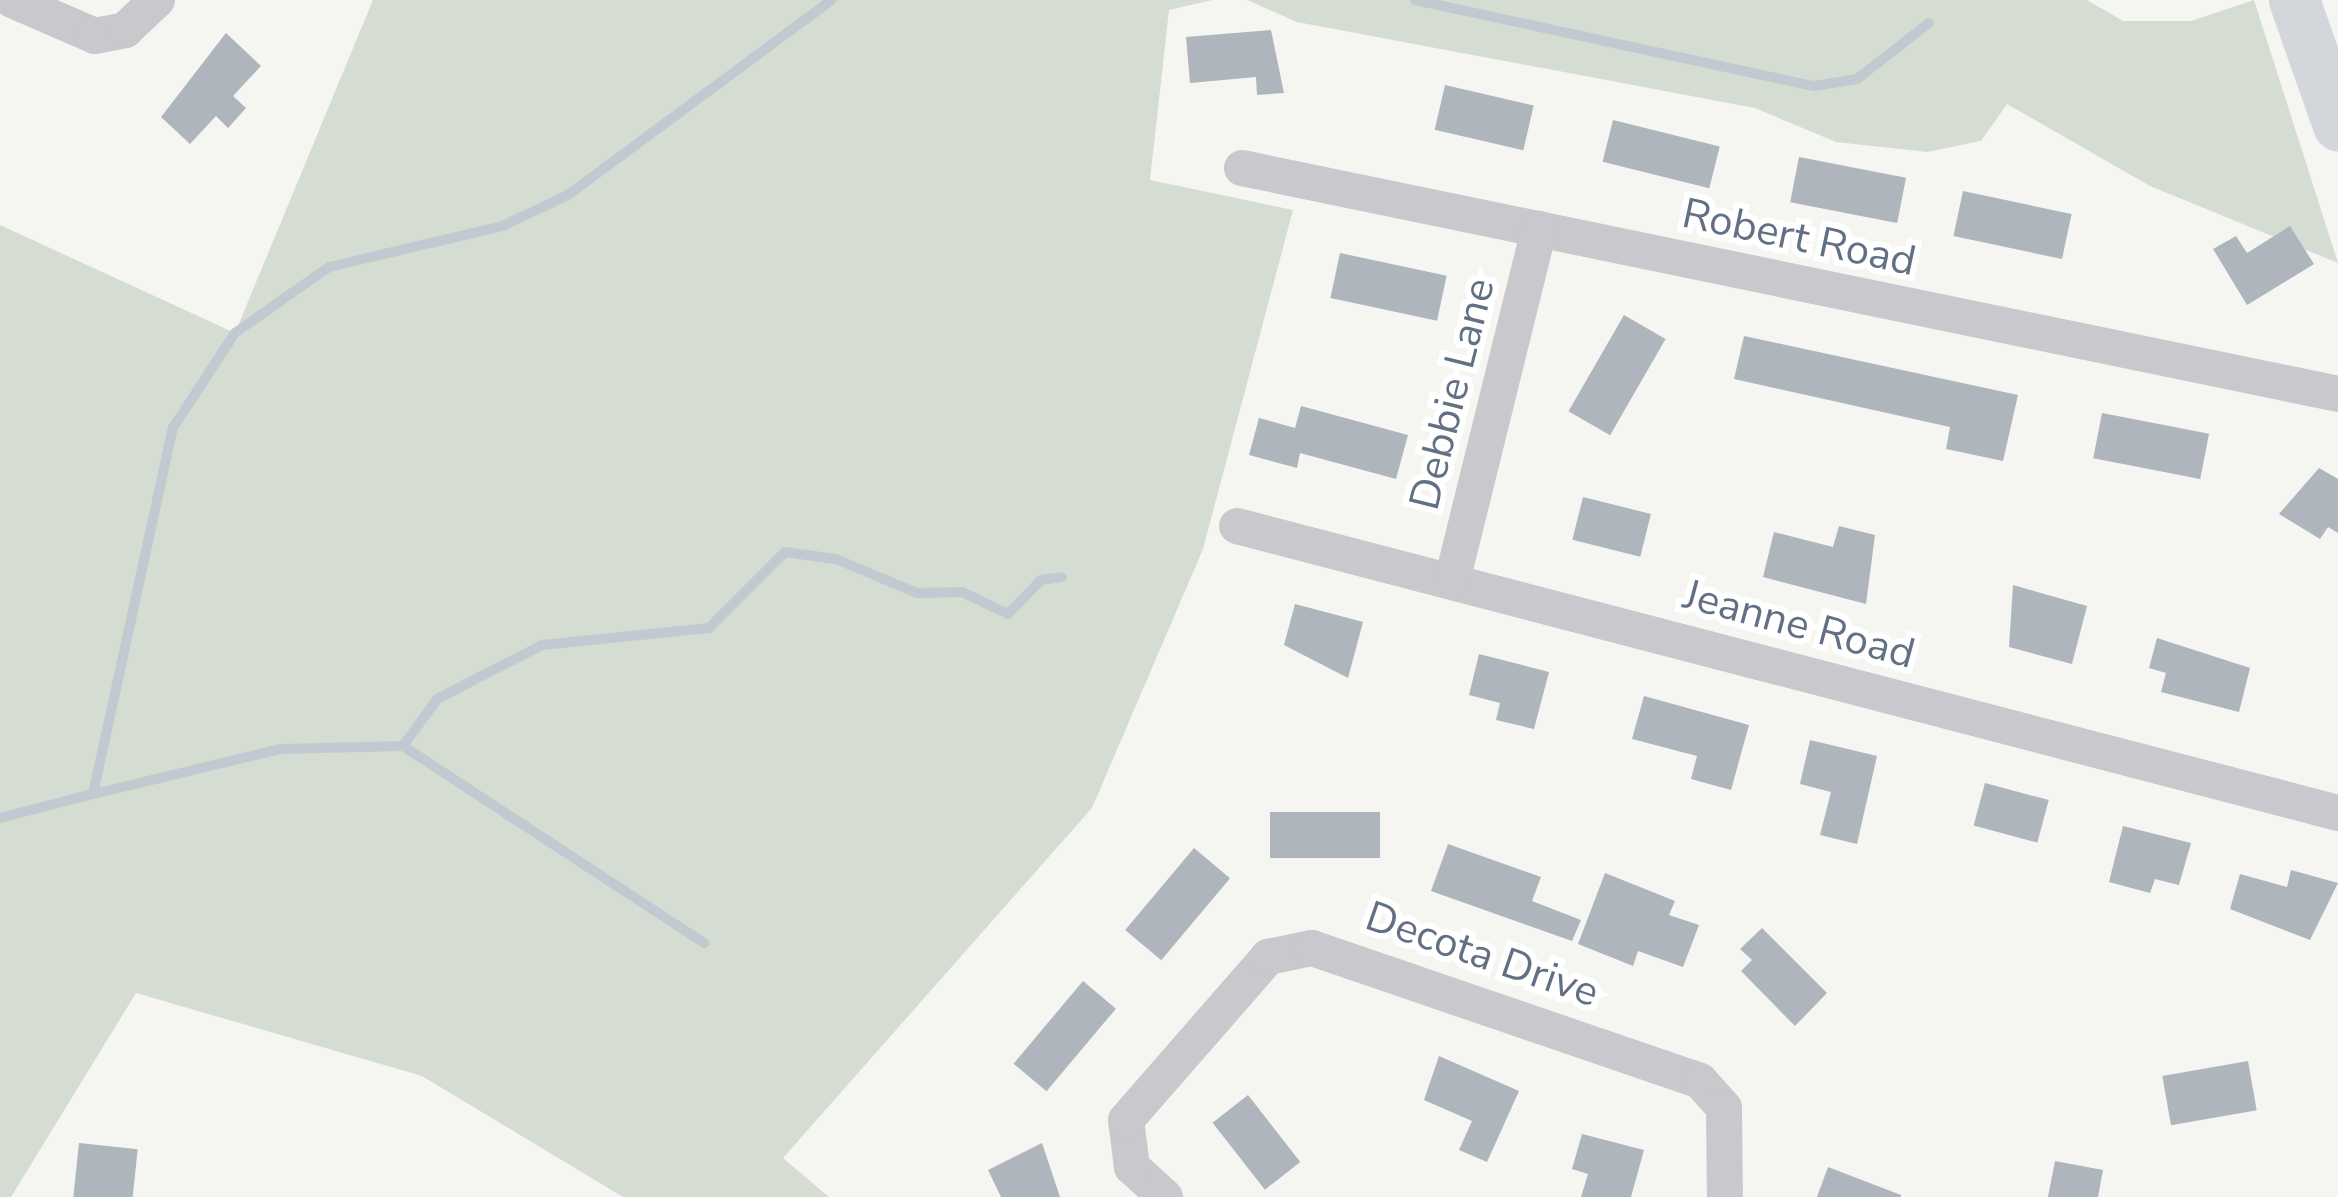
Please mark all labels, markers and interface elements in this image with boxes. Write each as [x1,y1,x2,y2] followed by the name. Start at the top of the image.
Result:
[1678,189,1920,287] street label: Robert Road
[1400,273,1506,515] street label: Debbie Lane
[1678,570,1920,680] street label: Jeanne Road
[1359,892,1605,1018] street label: Decota Drive

